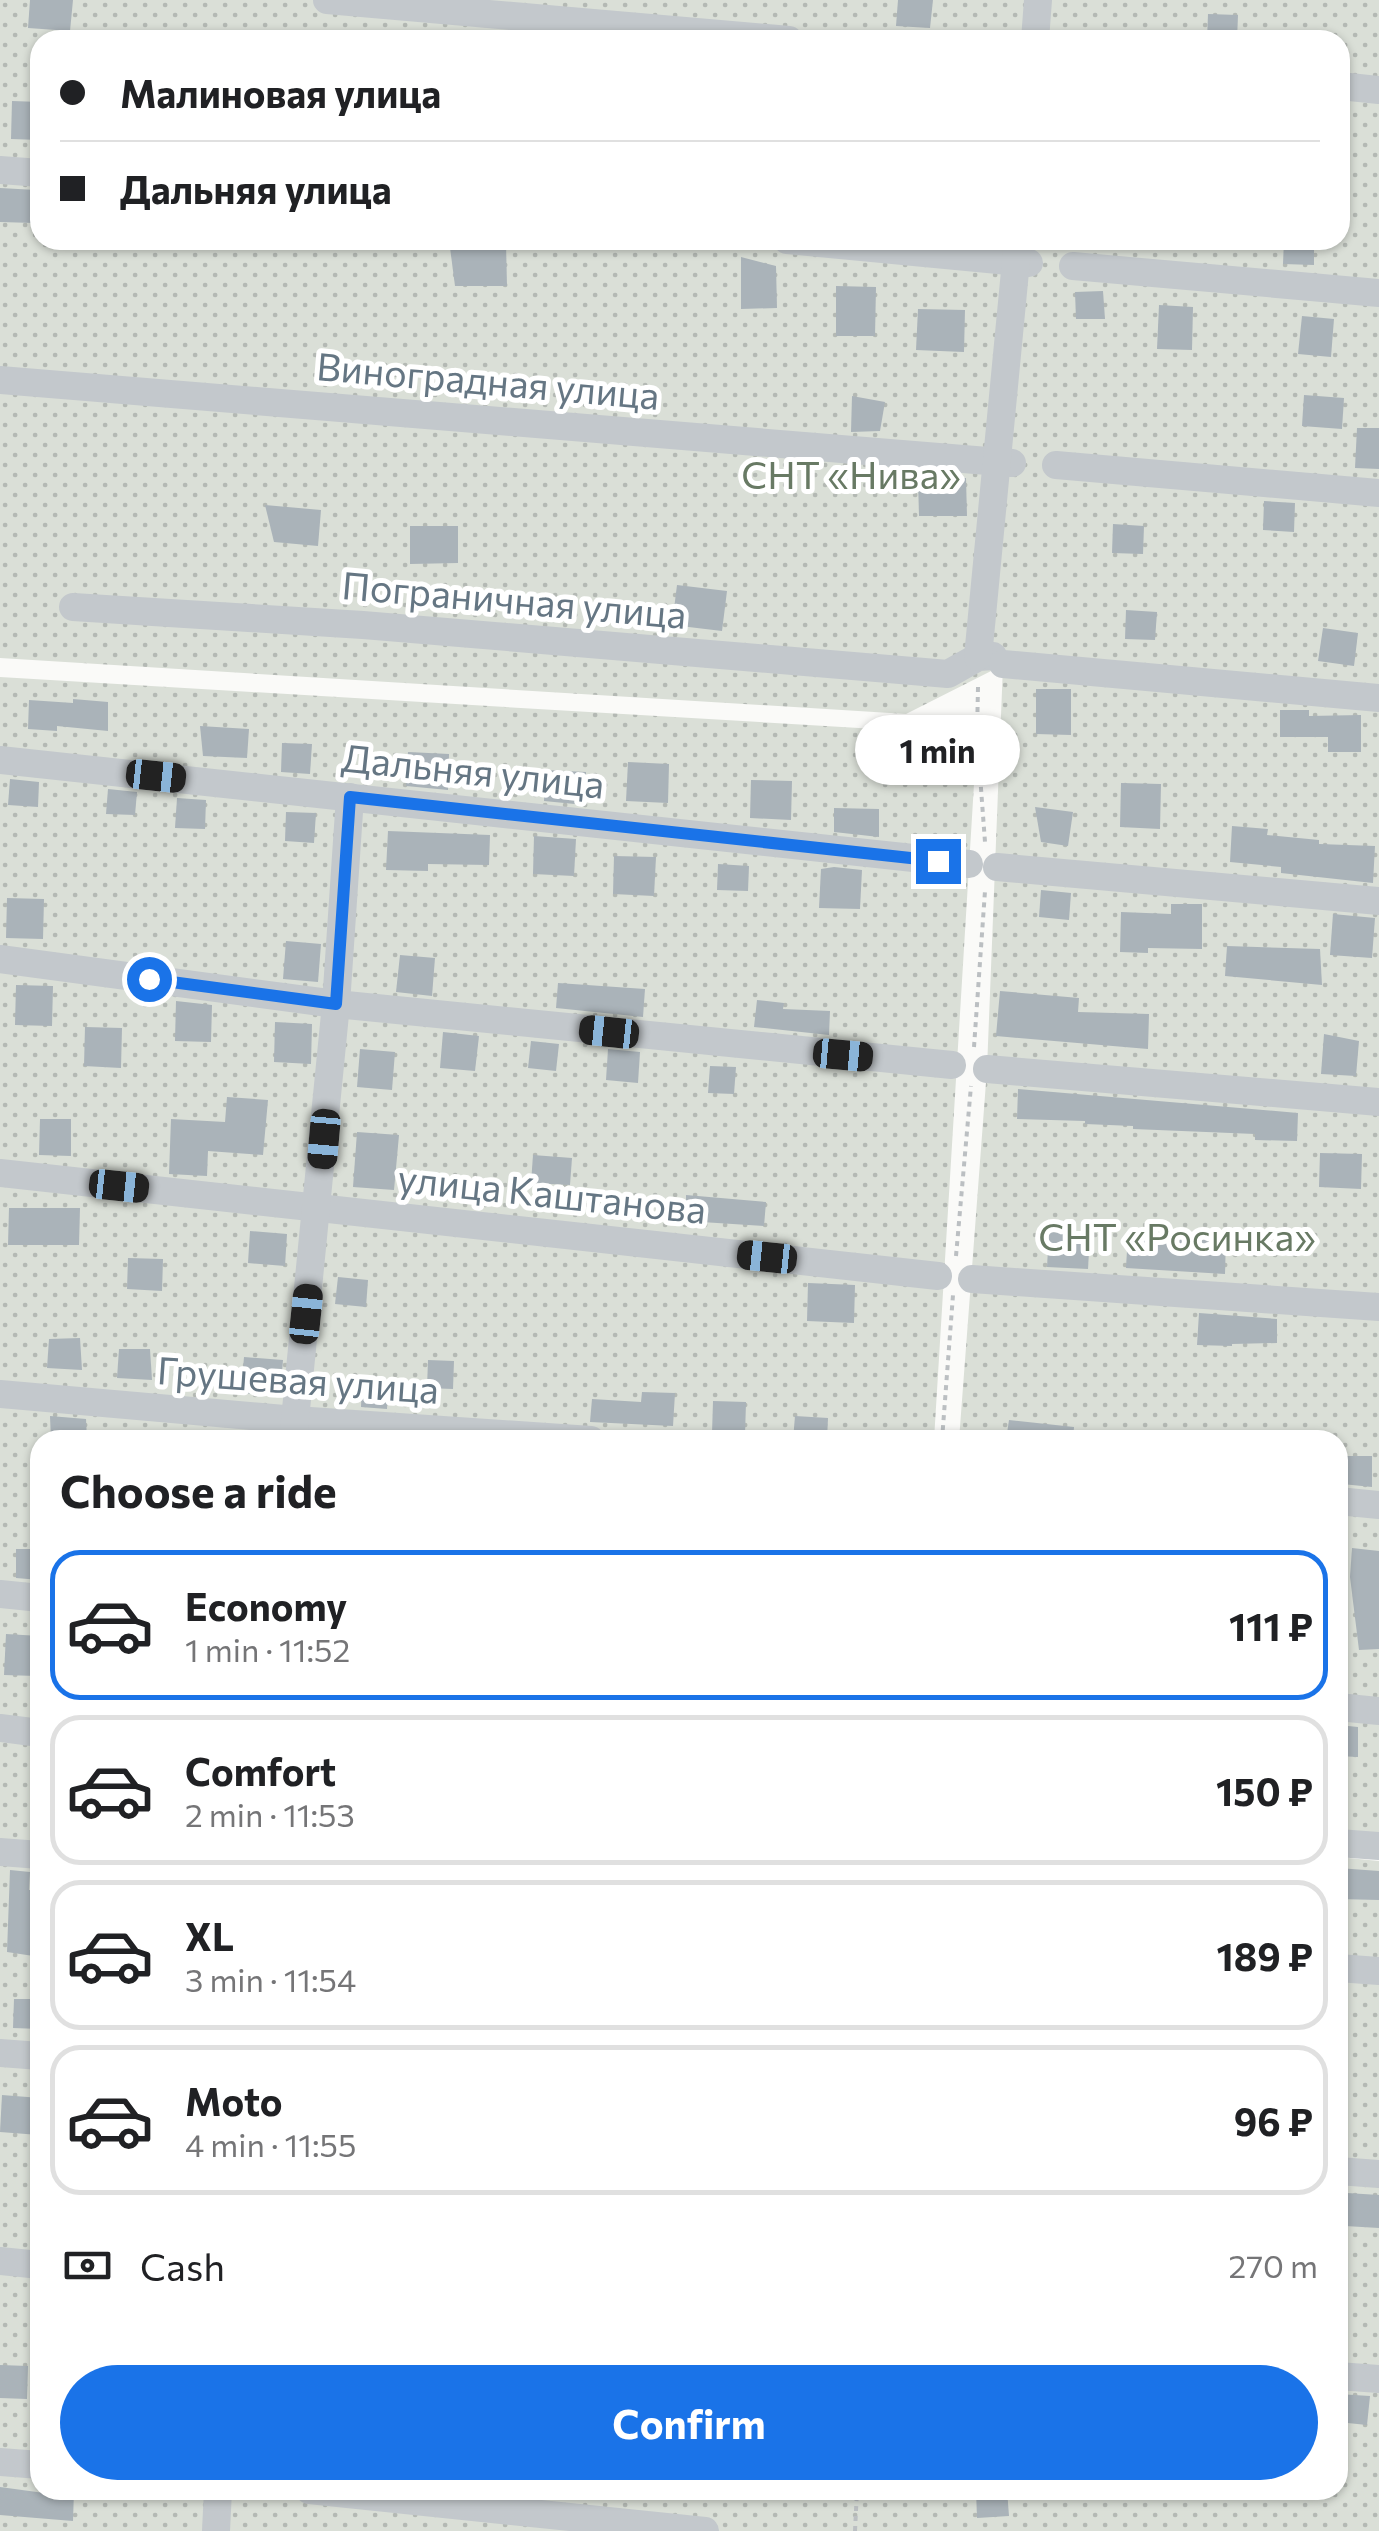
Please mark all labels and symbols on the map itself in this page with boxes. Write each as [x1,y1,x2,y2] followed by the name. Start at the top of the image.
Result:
[315,341,662,418] street label: Виноградная улица
[741,450,961,497] park label: СНТ «Нива»
[340,560,689,637] street label: Пограничная улица
[856,716,1020,786] callout: 1 min
[340,732,607,807] street label: Дальняя улица
[125,758,187,794] car
[916,839,961,884] route end
[127,957,172,1002] route start
[578,1014,640,1050] car
[812,1037,874,1073] car
[306,1108,342,1170] car
[396,1153,709,1232] street label: улица Каштанова
[88,1168,150,1204] car
[1038,1212,1316,1259] park label: СНТ «Росинка»
[736,1239,798,1275] car
[288,1283,324,1345] car
[156,1345,441,1412] street label: Грушевая улица

